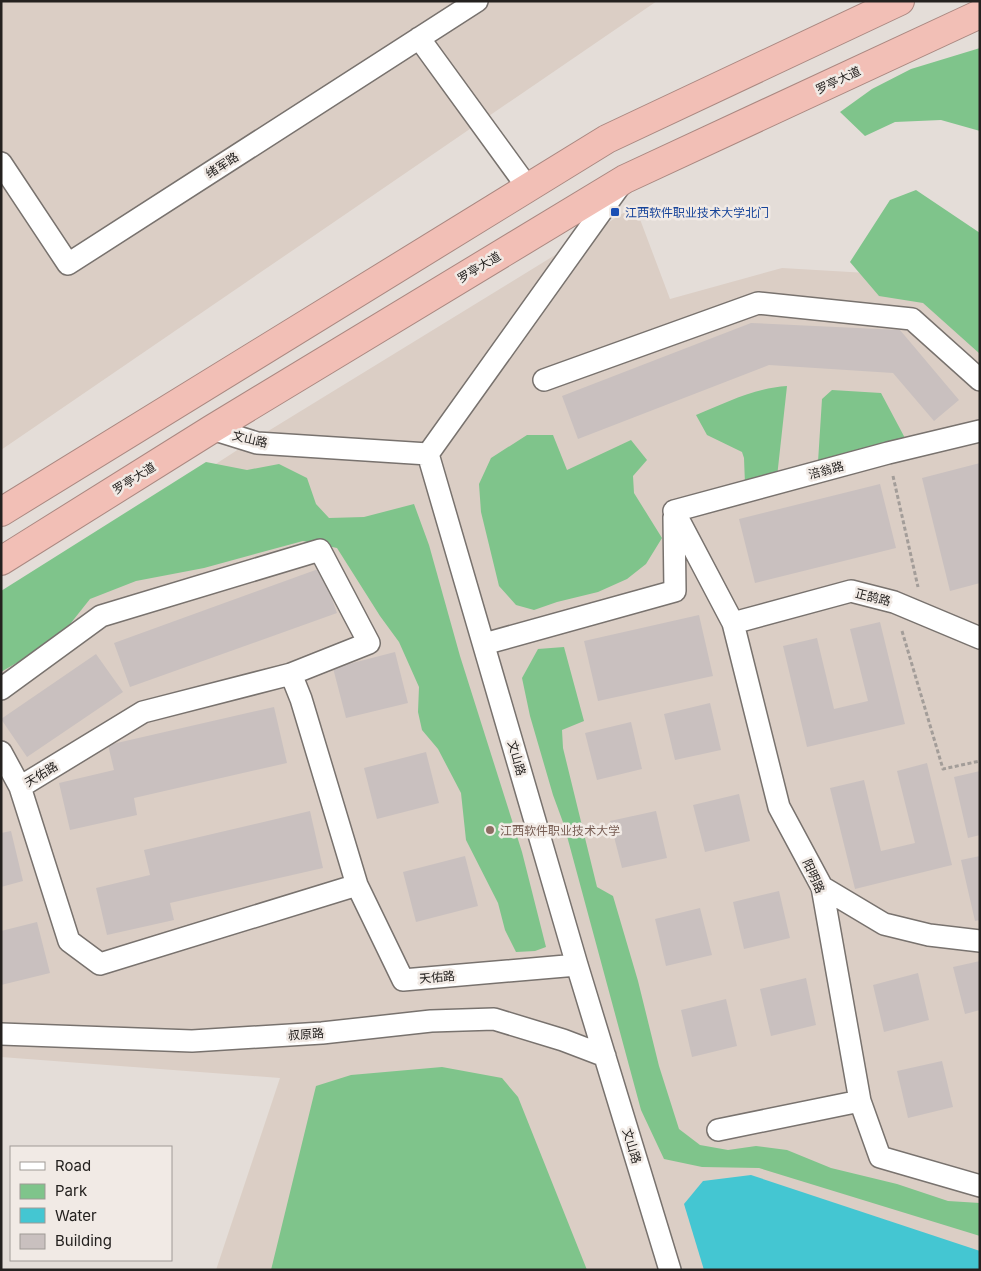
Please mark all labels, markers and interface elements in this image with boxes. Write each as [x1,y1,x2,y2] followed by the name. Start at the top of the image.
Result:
[813,63,863,97] street label: 罗亭大道
[203,149,241,181] street label: 绪军路
[625,205,769,220] place label: 江西软件职业技术大学北门
[609,206,621,218] marker: 江西软件职业技术大学北门
[455,248,503,286] street label: 罗亭大道
[231,428,269,450] street label: 文山路
[807,458,845,482] street label: 涪翁路
[110,459,158,497] street label: 罗亭大道
[854,585,892,609] street label: 正鹄路
[505,739,529,777] street label: 文山路
[22,758,60,790] street label: 天佑路
[500,823,620,838] place label: 江西软件职业技术大学
[484,824,496,836] marker: 江西软件职业技术大学
[800,856,828,896] street label: 阳明路
[418,968,456,986] street label: 天佑路
[288,1025,324,1043] street label: 叔原路
[620,1127,644,1165] street label: 文山路
[10,1146,172,1261] legend
[55,1156,91,1175] text: Road
[55,1181,88,1200] text: Park
[55,1206,97,1225] text: Water
[55,1231,112,1250] text: Building

